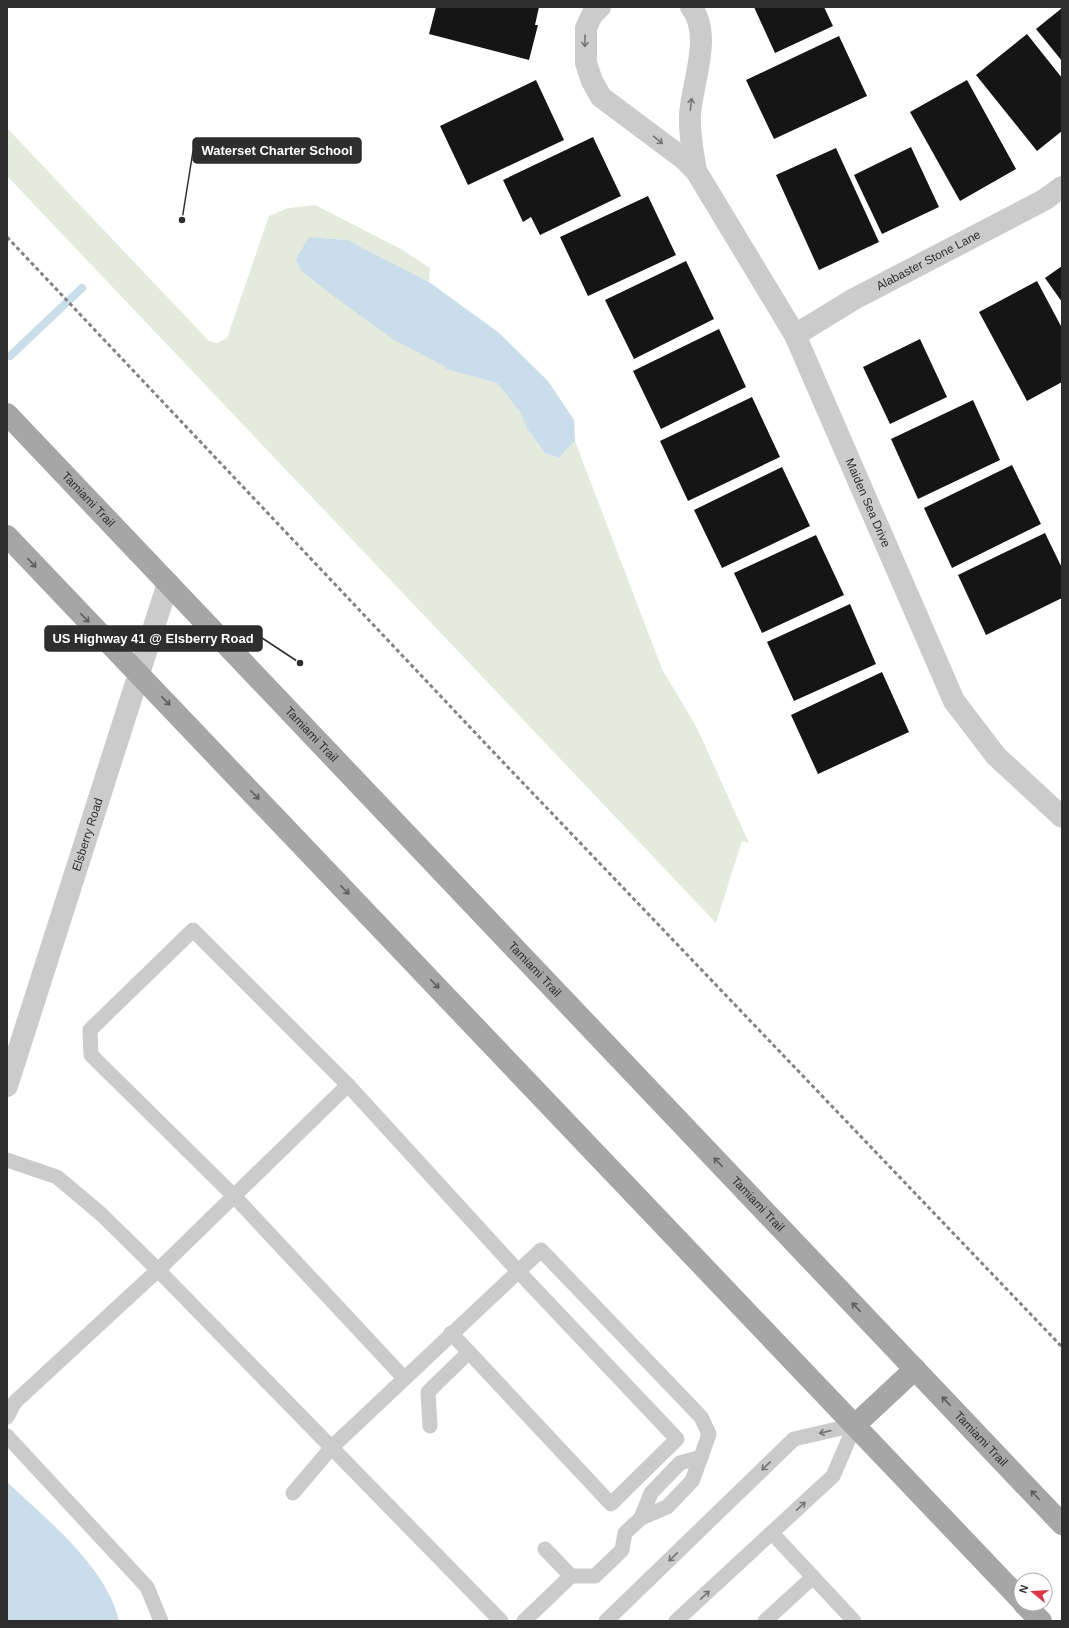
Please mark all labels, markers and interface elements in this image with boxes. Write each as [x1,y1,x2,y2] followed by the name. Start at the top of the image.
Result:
[582,34,589,47] one-way arrow
[688,98,695,111] one-way arrow
[653,135,663,144] one-way arrow
[193,138,361,163] callout: Waterset Charter School
[201,143,353,158] text: Waterset Charter School
[874,227,983,293] street label: Alabaster Stone Lane
[842,456,893,550] street label: Maiden Sea Drive
[59,469,118,530] street label: Tamiami Trail
[27,558,37,568] one-way arrow
[80,613,90,622] one-way arrow
[45,626,262,651] callout: US Highway 41 @ Elsberry Road
[52,631,254,646] text: US Highway 41 @ Elsberry Road
[161,696,171,706] one-way arrow
[282,704,341,765] street label: Tamiami Trail
[251,790,260,800] one-way arrow
[69,796,106,873] street label: Elsberry Road
[340,884,349,894] one-way arrow
[505,939,564,1000] street label: Tamiami Trail
[430,979,439,989] one-way arrow
[713,1157,723,1167] one-way arrow
[728,1174,787,1235] street label: Tamiami Trail
[851,1302,861,1312] one-way arrow
[941,1396,950,1406] one-way arrow
[952,1408,1011,1469] street label: Tamiami Trail
[819,1428,832,1436] one-way arrow
[761,1461,771,1471] one-way arrow
[1031,1491,1040,1501] one-way arrow
[795,1502,805,1511] one-way arrow
[668,1552,678,1562] one-way arrow
[1013,1572,1053,1612] north arrow
[1017,1583,1030,1595] text: N
[700,1590,710,1599] one-way arrow

